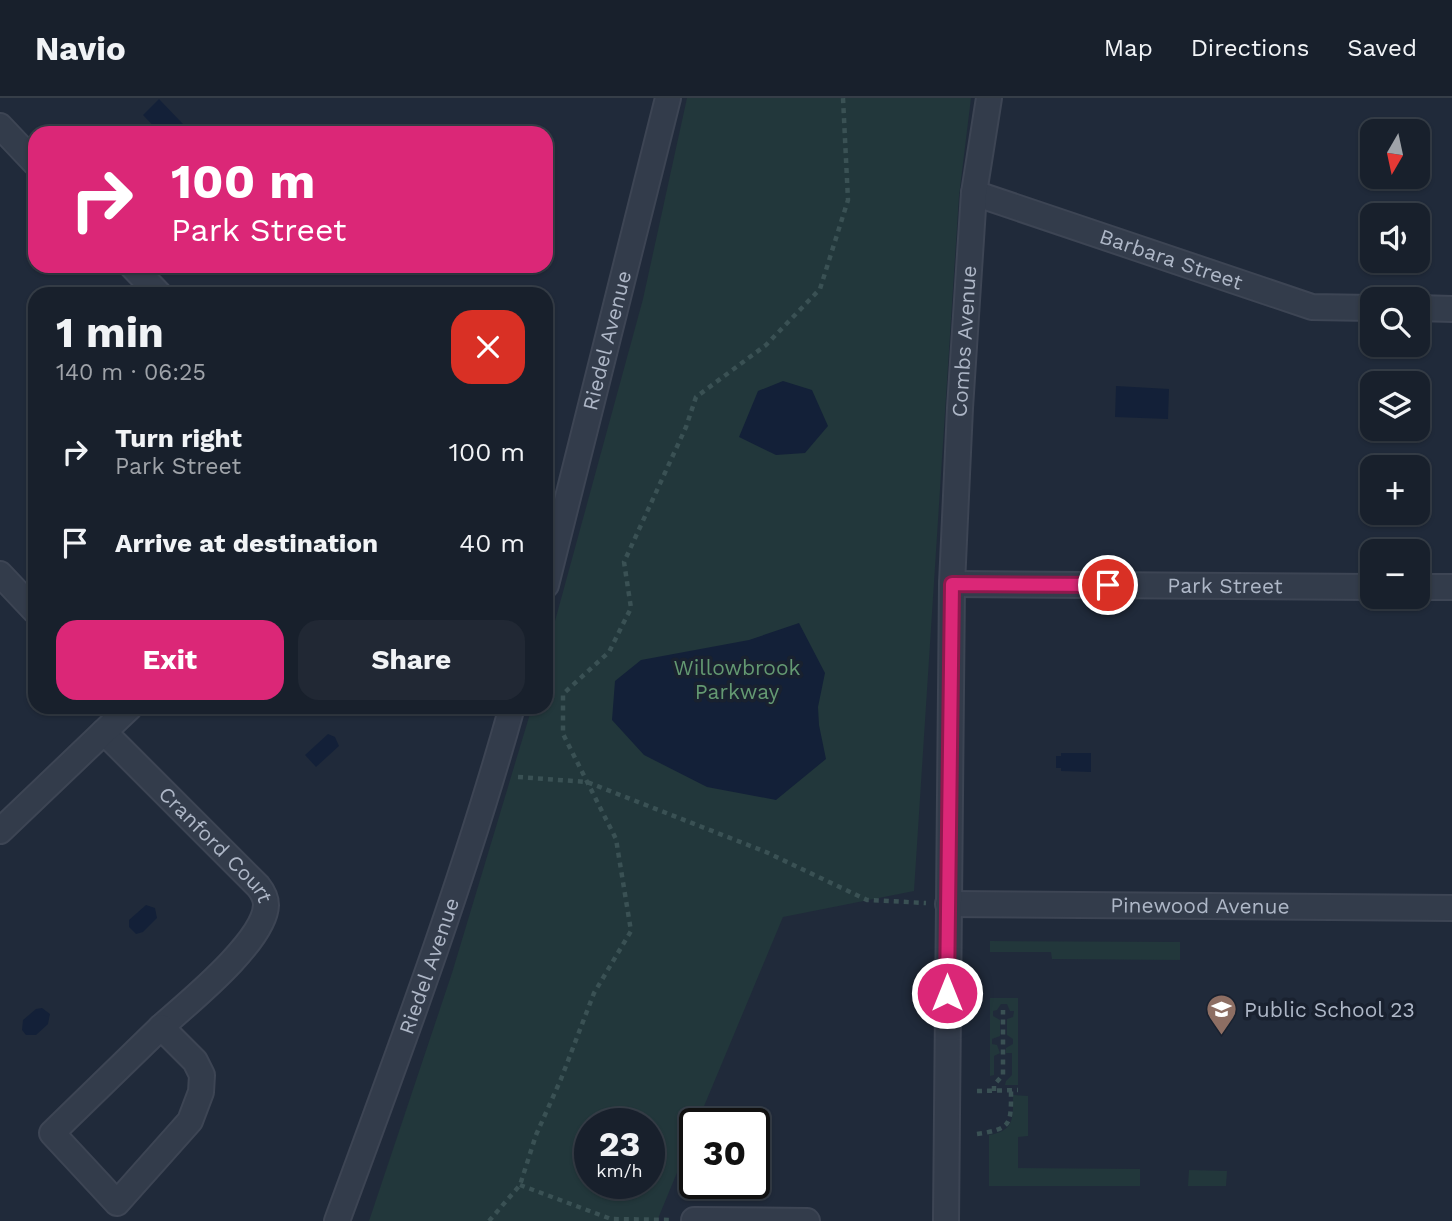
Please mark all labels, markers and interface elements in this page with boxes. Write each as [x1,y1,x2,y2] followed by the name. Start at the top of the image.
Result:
[35,29,126,68] text: Navio
[1104,34,1153,62] text: Map
[1191,34,1309,62] text: Directions
[1347,34,1417,62] text: Saved
[1360,119,1430,189] north arrow
[1360,119,1430,609] map controls
[171,152,315,210] text: 100 m
[56,154,147,245] icon: right
[1360,203,1430,273] button: sound
[171,211,346,249] text: Park Street
[1096,223,1246,295] street label: Barbara Street
[947,265,981,418] street label: Combs Avenue
[577,268,636,413] street label: Riedel Avenue
[1360,287,1430,357] button: search
[56,308,164,357] text: 1 min
[451,310,525,384] button: close
[56,359,206,386] text: 140 m · 06:25
[1360,371,1430,441] button: layers
[115,423,242,453] text: Turn right
[56,433,94,471] icon: right
[449,437,525,467] text: 100 m
[115,453,241,480] text: Park Street
[1360,455,1430,525] button: +
[56,524,94,562] icon: arrive
[115,528,378,558] text: Arrive at destination
[459,528,525,558] text: 40 m
[1360,539,1430,609] button: −
[1078,555,1138,615] pin
[1089,566,1127,604] icon: arrive
[1167,573,1283,598] street label: Park Street
[56,620,284,700] button: Exit
[298,620,525,700] button: Share
[674,655,801,704] park label: Willowbrook Parkway
[154,781,278,906] street label: Cranford Court
[1110,892,1290,919] street label: Pinewood Avenue
[393,894,464,1038] street label: Riedel Avenue
[910,956,984,1030] position arrow
[1204,993,1238,1037] school or university icon: Public School 23
[1244,997,1415,1022] place label: Public School 23
[679,1108,770,1199] speed limit sign: 30
[599,1123,640,1165] text: 23
[596,1160,643,1181] text: km/h

